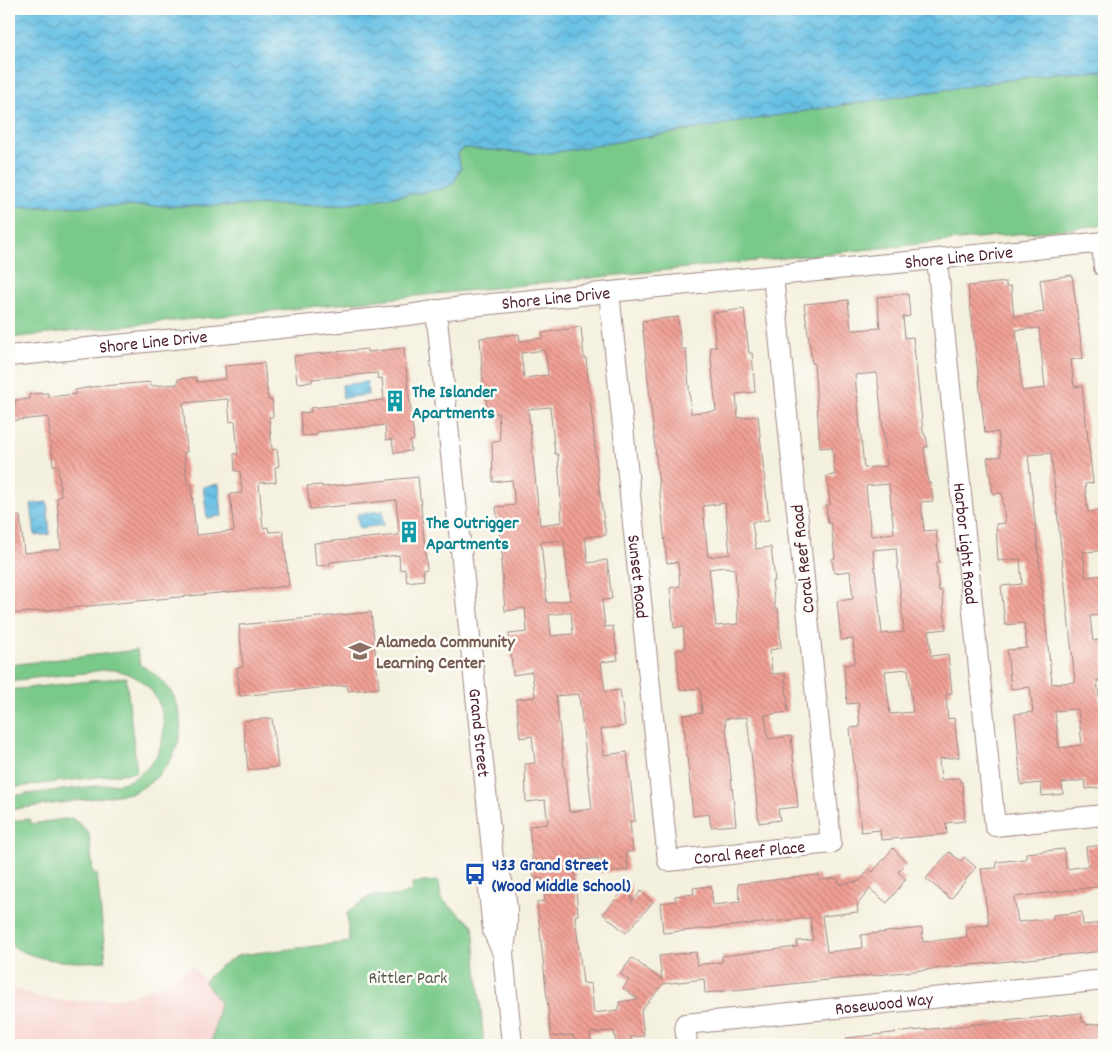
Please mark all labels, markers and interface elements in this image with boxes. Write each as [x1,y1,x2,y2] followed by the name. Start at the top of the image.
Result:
[904,241,1014,277] street label: Shore Line Drive
[501,282,612,318] street label: Shore Line Drive
[98,326,209,362] street label: Shore Line Drive
[412,381,497,427] place label: The Islander Apartments
[382,388,408,414] building icon: The Islander Apartments
[945,482,982,606] street label: Harbor Light Road
[786,503,823,614] street label: Coral Reef Road
[426,512,519,558] place label: The Outrigger Apartments
[396,519,422,545] building icon: The Outrigger Apartments
[619,534,653,620] street label: Sunset Road
[376,631,515,677] place label: Alameda Community Learning Center
[347,638,373,664] school or university icon: Alameda Community Learning Center
[460,687,494,779] street label: Grand Street
[693,836,807,873] street label: Coral Reef Place
[492,854,631,900] place label: 433 Grand Street (Wood Middle School)
[462,861,488,887] bus stop icon: 433 Grand Street (Wood Middle School)
[368,967,448,992] park label: Rittler Park
[834,988,935,1023] street label: Rosewood Way

